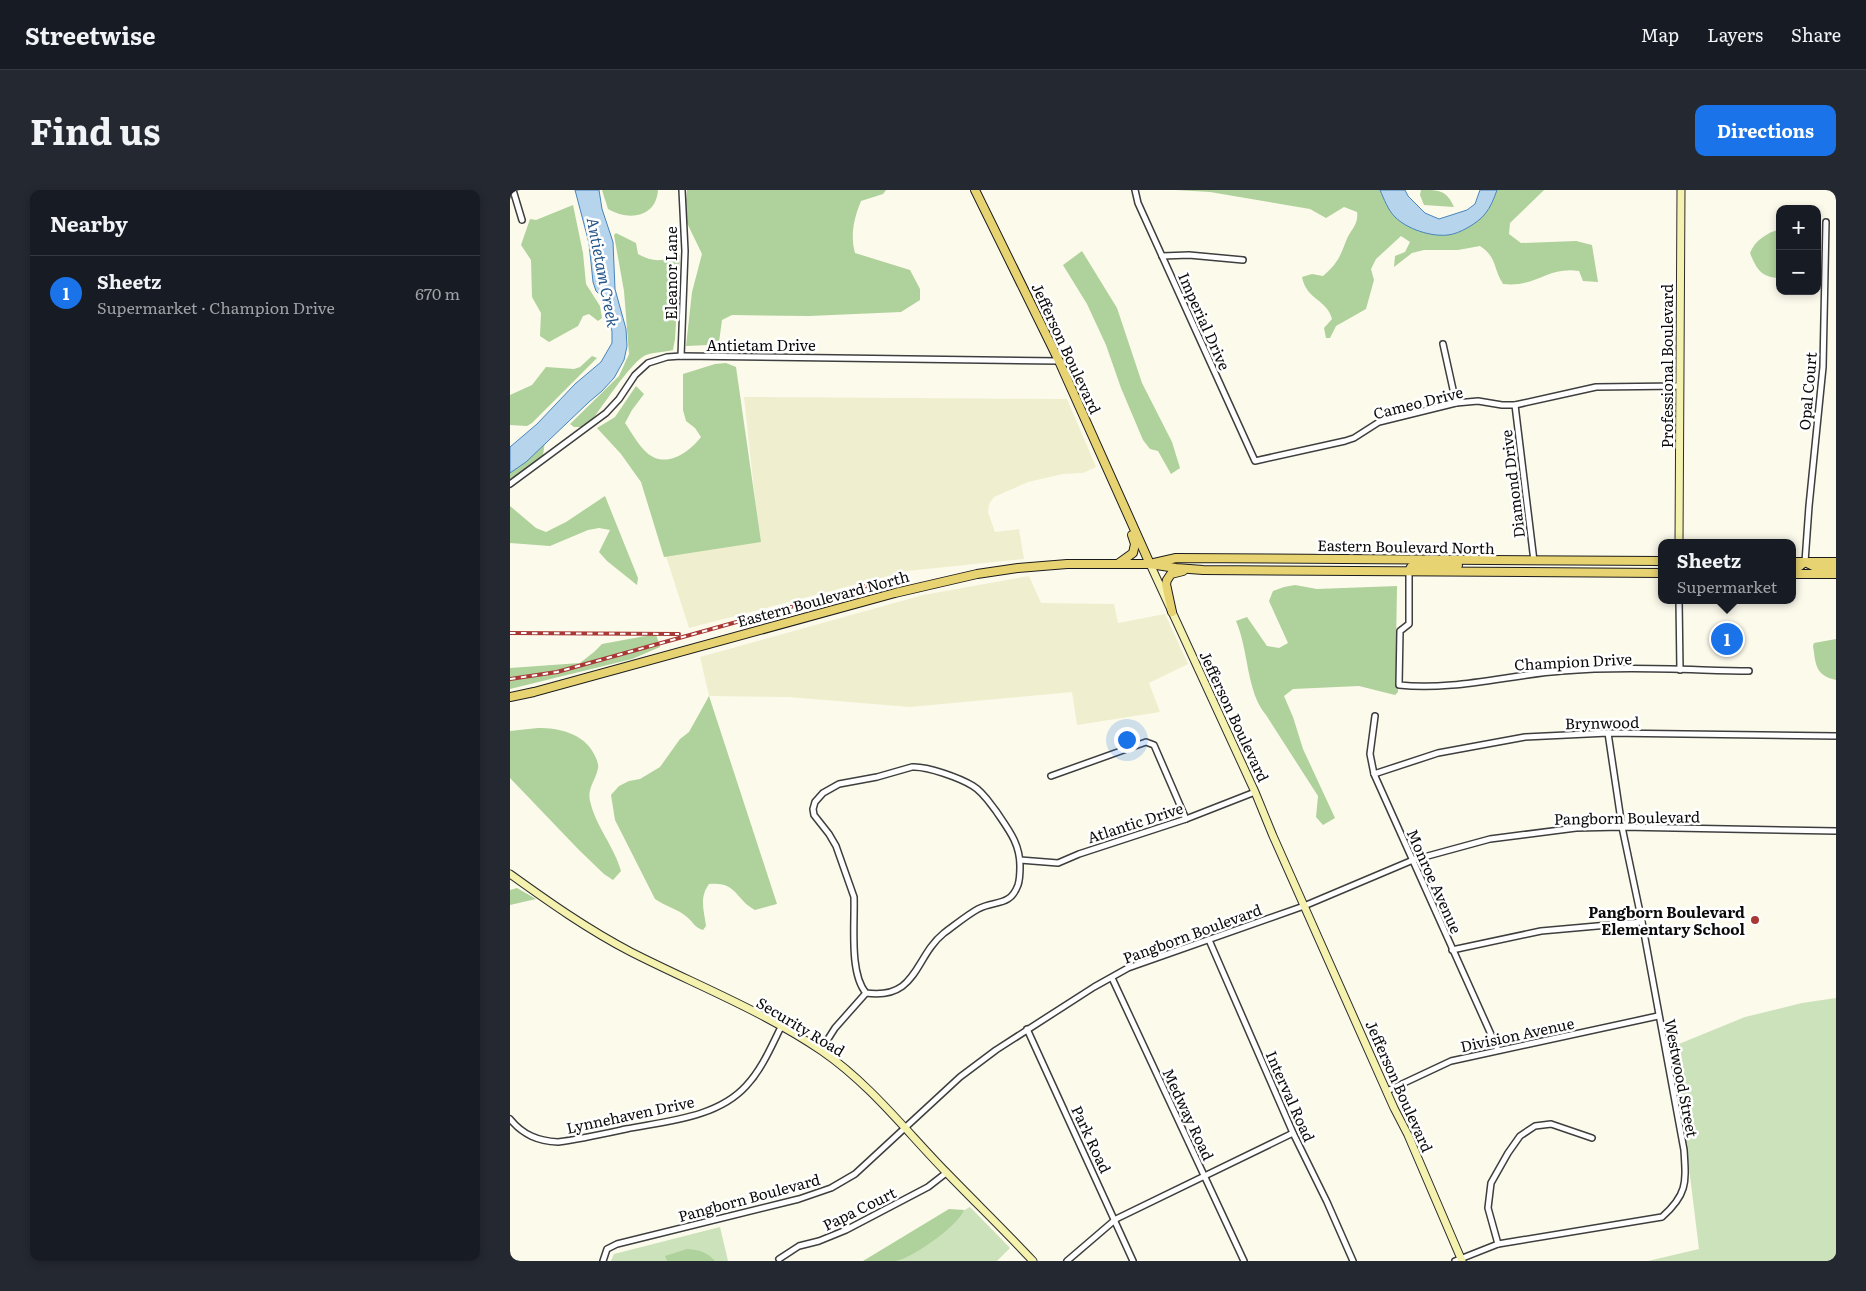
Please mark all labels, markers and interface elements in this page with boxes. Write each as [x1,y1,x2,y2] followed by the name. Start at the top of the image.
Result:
[25,17,155,52] text: Streetwise
[1641,21,1679,48] text: Map
[1707,21,1763,48] text: Layers
[1791,21,1841,48] text: Share
[30,104,160,156] text: Find us
[1695,105,1836,156] button: Directions
[1776,205,1821,295] map controls
[1776,205,1821,250] button: +
[50,207,128,238] text: Nearby
[582,215,626,329] water label: Antietam Creek
[659,226,682,320] street label: Eleanor Lane
[1776,250,1821,295] button: −
[97,267,161,295] text: Sheetz
[1173,268,1237,374] street label: Imperial Drive
[1026,279,1108,417] street label: Jefferson Boulevard
[63,281,69,305] text: 1
[415,281,460,305] text: 670 m
[1655,284,1678,448] street label: Professional Boulevard
[97,295,335,319] text: Supermarket · Champion Drive
[706,333,816,356] street label: Antietam Drive
[1792,351,1822,431] street label: Opal Court
[1371,380,1465,424] street label: Cameo Drive
[1494,428,1530,539] street label: Diamond Drive
[1317,533,1495,559] street label: Eastern Boulevard North
[1658,539,1796,604] popup
[1677,546,1741,574] text: Sheetz
[734,564,912,632] street label: Eastern Boulevard North
[1677,574,1777,598] text: Supermarket
[1711,620,1743,658] pin: 1
[1514,646,1633,676] street label: Champion Drive
[1194,647,1276,785] street label: Jefferson Boulevard
[1565,710,1639,734] street label: Brynwood
[1114,727,1140,753] your location
[1084,796,1186,848] street label: Atlantic Drive
[1554,804,1700,830] street label: Pangborn Boulevard
[1402,825,1468,937] street label: Monroe Avenue
[1119,897,1265,969] street label: Pangborn Boulevard
[1588,900,1746,940] place label: Pangborn Boulevard Elementary School
[1749,914,1761,926] marker: Pangborn Boulevard Elementary School
[752,991,850,1061] street label: Security Road
[1458,1011,1576,1057] street label: Division Avenue
[1361,1016,1439,1156] street label: Jefferson Boulevard
[1659,1017,1705,1139] street label: Westwood Street
[1261,1047,1321,1145] street label: Interval Road
[1158,1064,1220,1164] street label: Medway Road
[564,1089,696,1139] street label: Lynnehaven Drive
[1066,1101,1118,1177] street label: Park Road
[675,1167,823,1227] street label: Pangborn Boulevard
[818,1180,900,1236] street label: Papa Court

